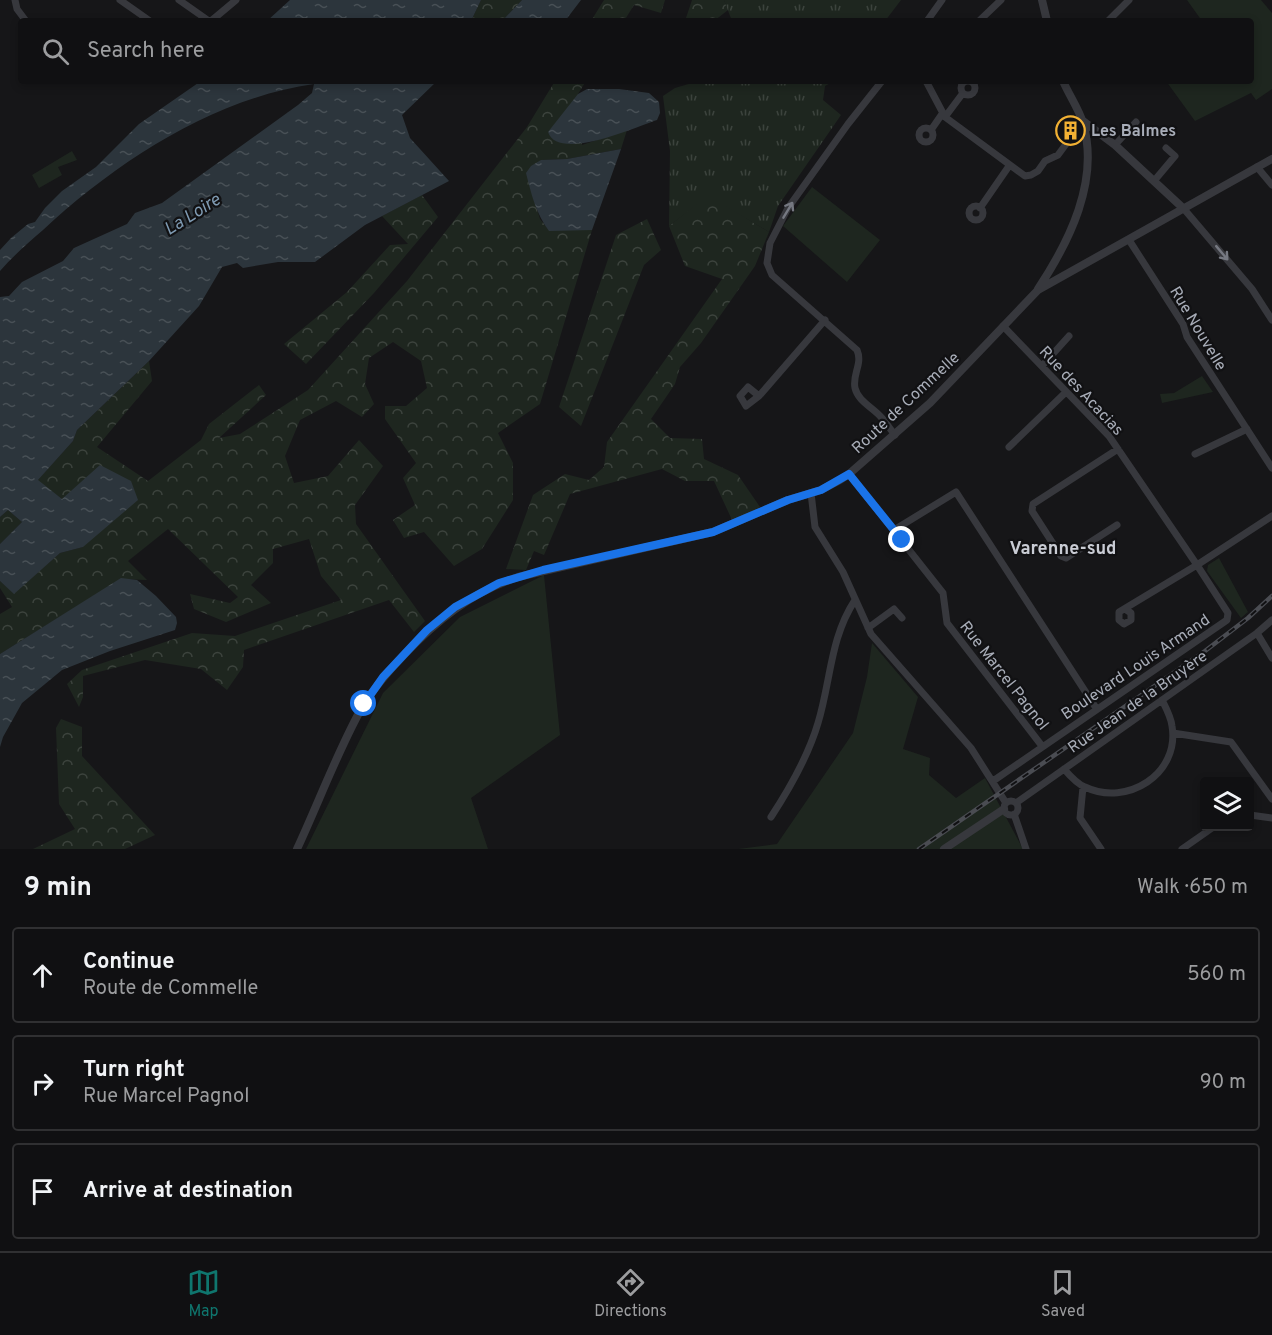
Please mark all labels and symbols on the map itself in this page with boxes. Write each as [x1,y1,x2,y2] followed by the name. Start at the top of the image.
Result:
[1054,114,1086,146] building icon: Les Balmes
[1091,122,1176,142] place label: Les Balmes
[160,189,226,242] water label: La Loire
[782,202,794,219] one-way arrow
[1215,245,1229,260] one-way arrow
[1164,283,1230,375] street label: Rue Nouvelle
[1034,343,1127,440] street label: Rue des Acacias
[848,348,964,459] street label: Route de Commelle
[888,526,914,552] route end
[1010,538,1116,561] district label: Varenne-sud
[1058,610,1214,725] street label: Boulevard Louis Armand
[955,618,1052,735] street label: Rue Marcel Pagnol
[1065,647,1212,758] street label: Rue Jean de la Bruyère
[350,690,376,716] route start

